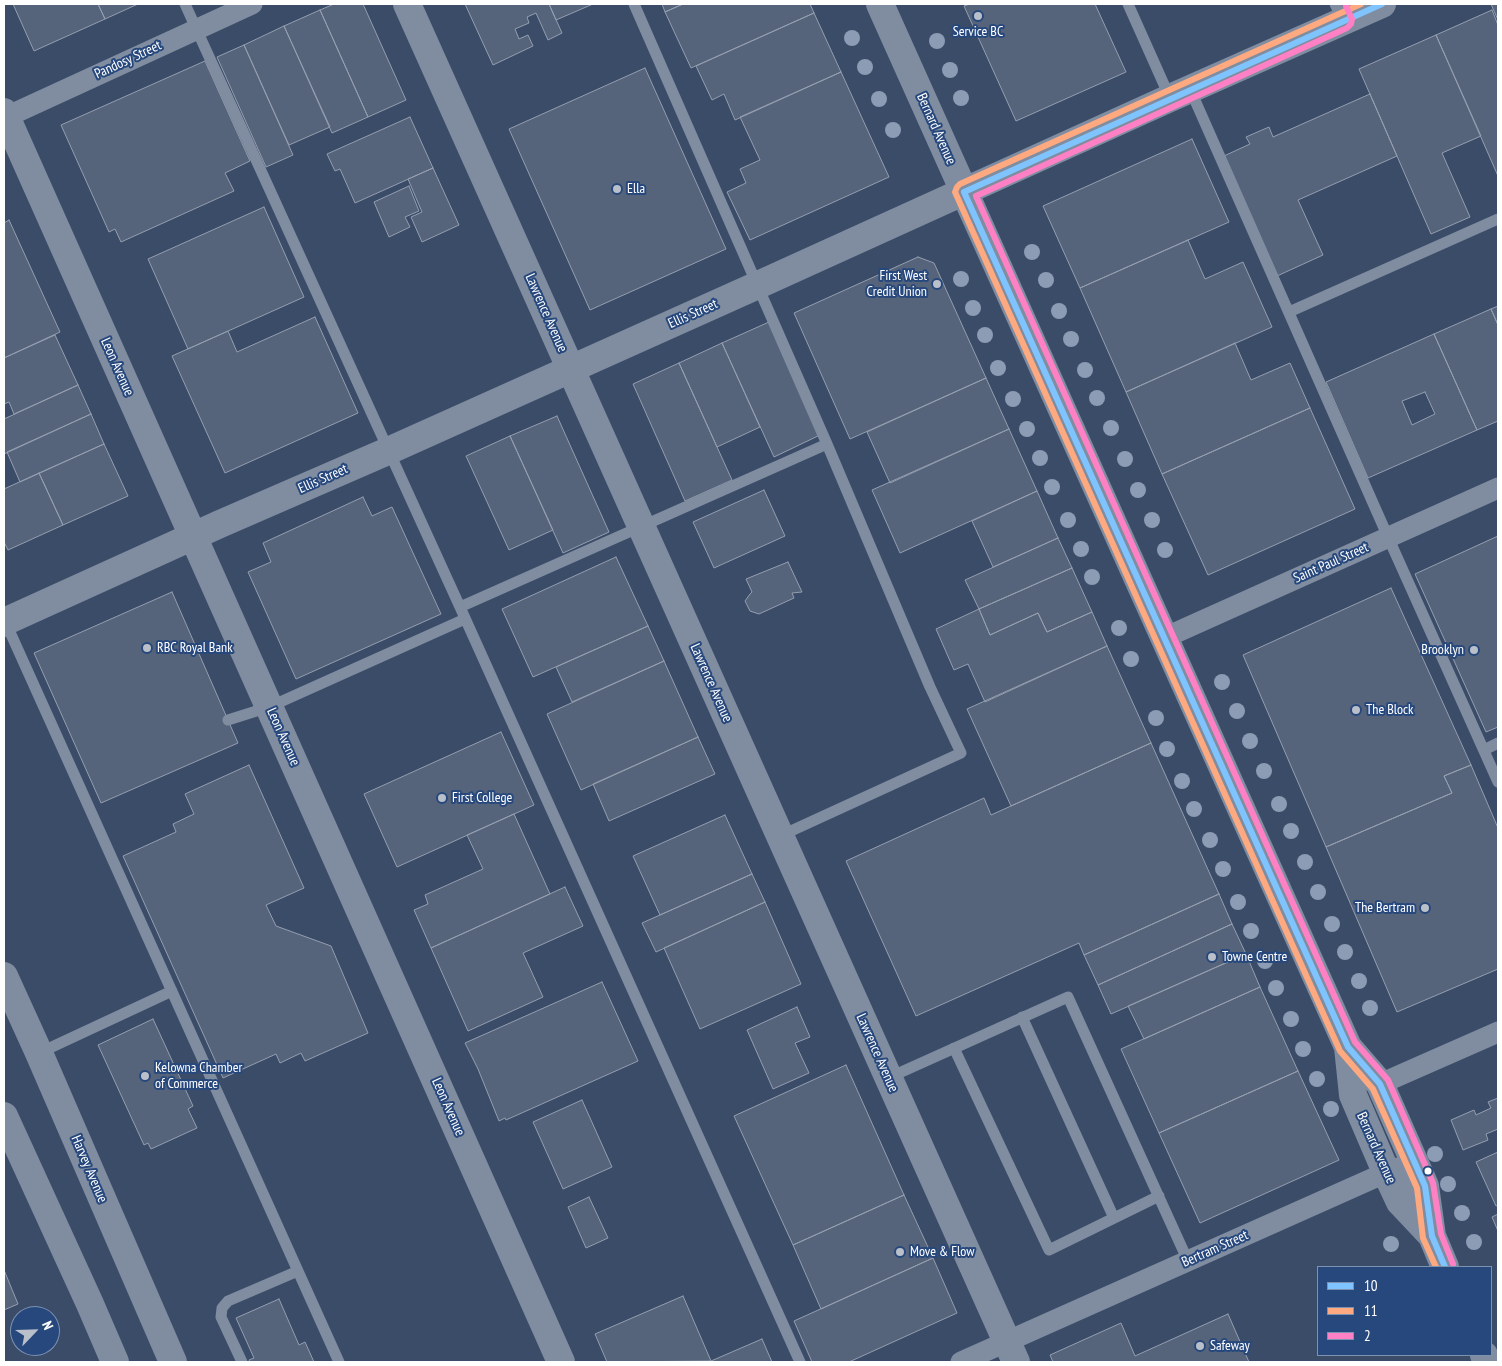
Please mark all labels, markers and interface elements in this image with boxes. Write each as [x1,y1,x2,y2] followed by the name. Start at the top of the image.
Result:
[972,10,984,22] marker: Service BC
[953,24,1003,40] place label: Service BC
[92,37,164,83] street label: Pandosy Street
[913,91,959,167] street label: Bernard Avenue
[627,181,645,197] place label: Ella
[611,183,623,195] marker: Ella
[867,268,927,300] place label: First West Credit Union
[521,271,571,355] street label: Lawrence Avenue
[931,278,943,290] marker: First West Credit Union
[666,296,720,332] street label: Ellis Street
[97,336,137,398] street label: Leon Avenue
[296,461,350,497] street label: Ellis Street
[1291,539,1371,587] street label: Saint Paul Street
[157,640,233,656] place label: RBC Royal Bank
[686,641,736,725] street label: Lawrence Avenue
[141,642,153,654] marker: RBC Royal Bank
[1421,642,1464,658] place label: Brooklyn
[1468,644,1480,656] marker: Brooklyn
[1366,702,1413,718] place label: The Block
[1350,704,1362,716] marker: The Block
[263,706,303,768] street label: Leon Avenue
[452,790,512,806] place label: First College
[436,792,448,804] marker: First College
[1355,900,1415,916] place label: The Bertram
[1419,902,1431,914] marker: The Bertram
[1222,949,1287,965] place label: Towne Centre
[1206,951,1218,963] marker: Towne Centre
[852,1011,902,1095] street label: Lawrence Avenue
[155,1060,242,1092] place label: Kelowna Chamber of Commerce
[139,1070,151,1082] marker: Kelowna Chamber of Commerce
[428,1076,468,1138] street label: Leon Avenue
[1353,1110,1399,1186] street label: Bernard Avenue
[67,1133,111,1205] street label: Harvey Avenue
[1423,1166,1433,1176] unlabelled marker
[1179,1227,1251,1271] street label: Bertram Street
[910,1244,974,1260] place label: Move & Flow
[894,1246,906,1258] marker: Move & Flow
[1317,1266,1492,1356] legend
[1364,1276,1378,1295] text: 10
[1364,1301,1378,1320] text: 11
[10,1306,60,1356] north arrow
[38,1318,58,1332] text: N
[1364,1326,1371,1345] text: 2
[1210,1338,1250,1354] place label: Safeway
[1194,1340,1206,1352] marker: Safeway

